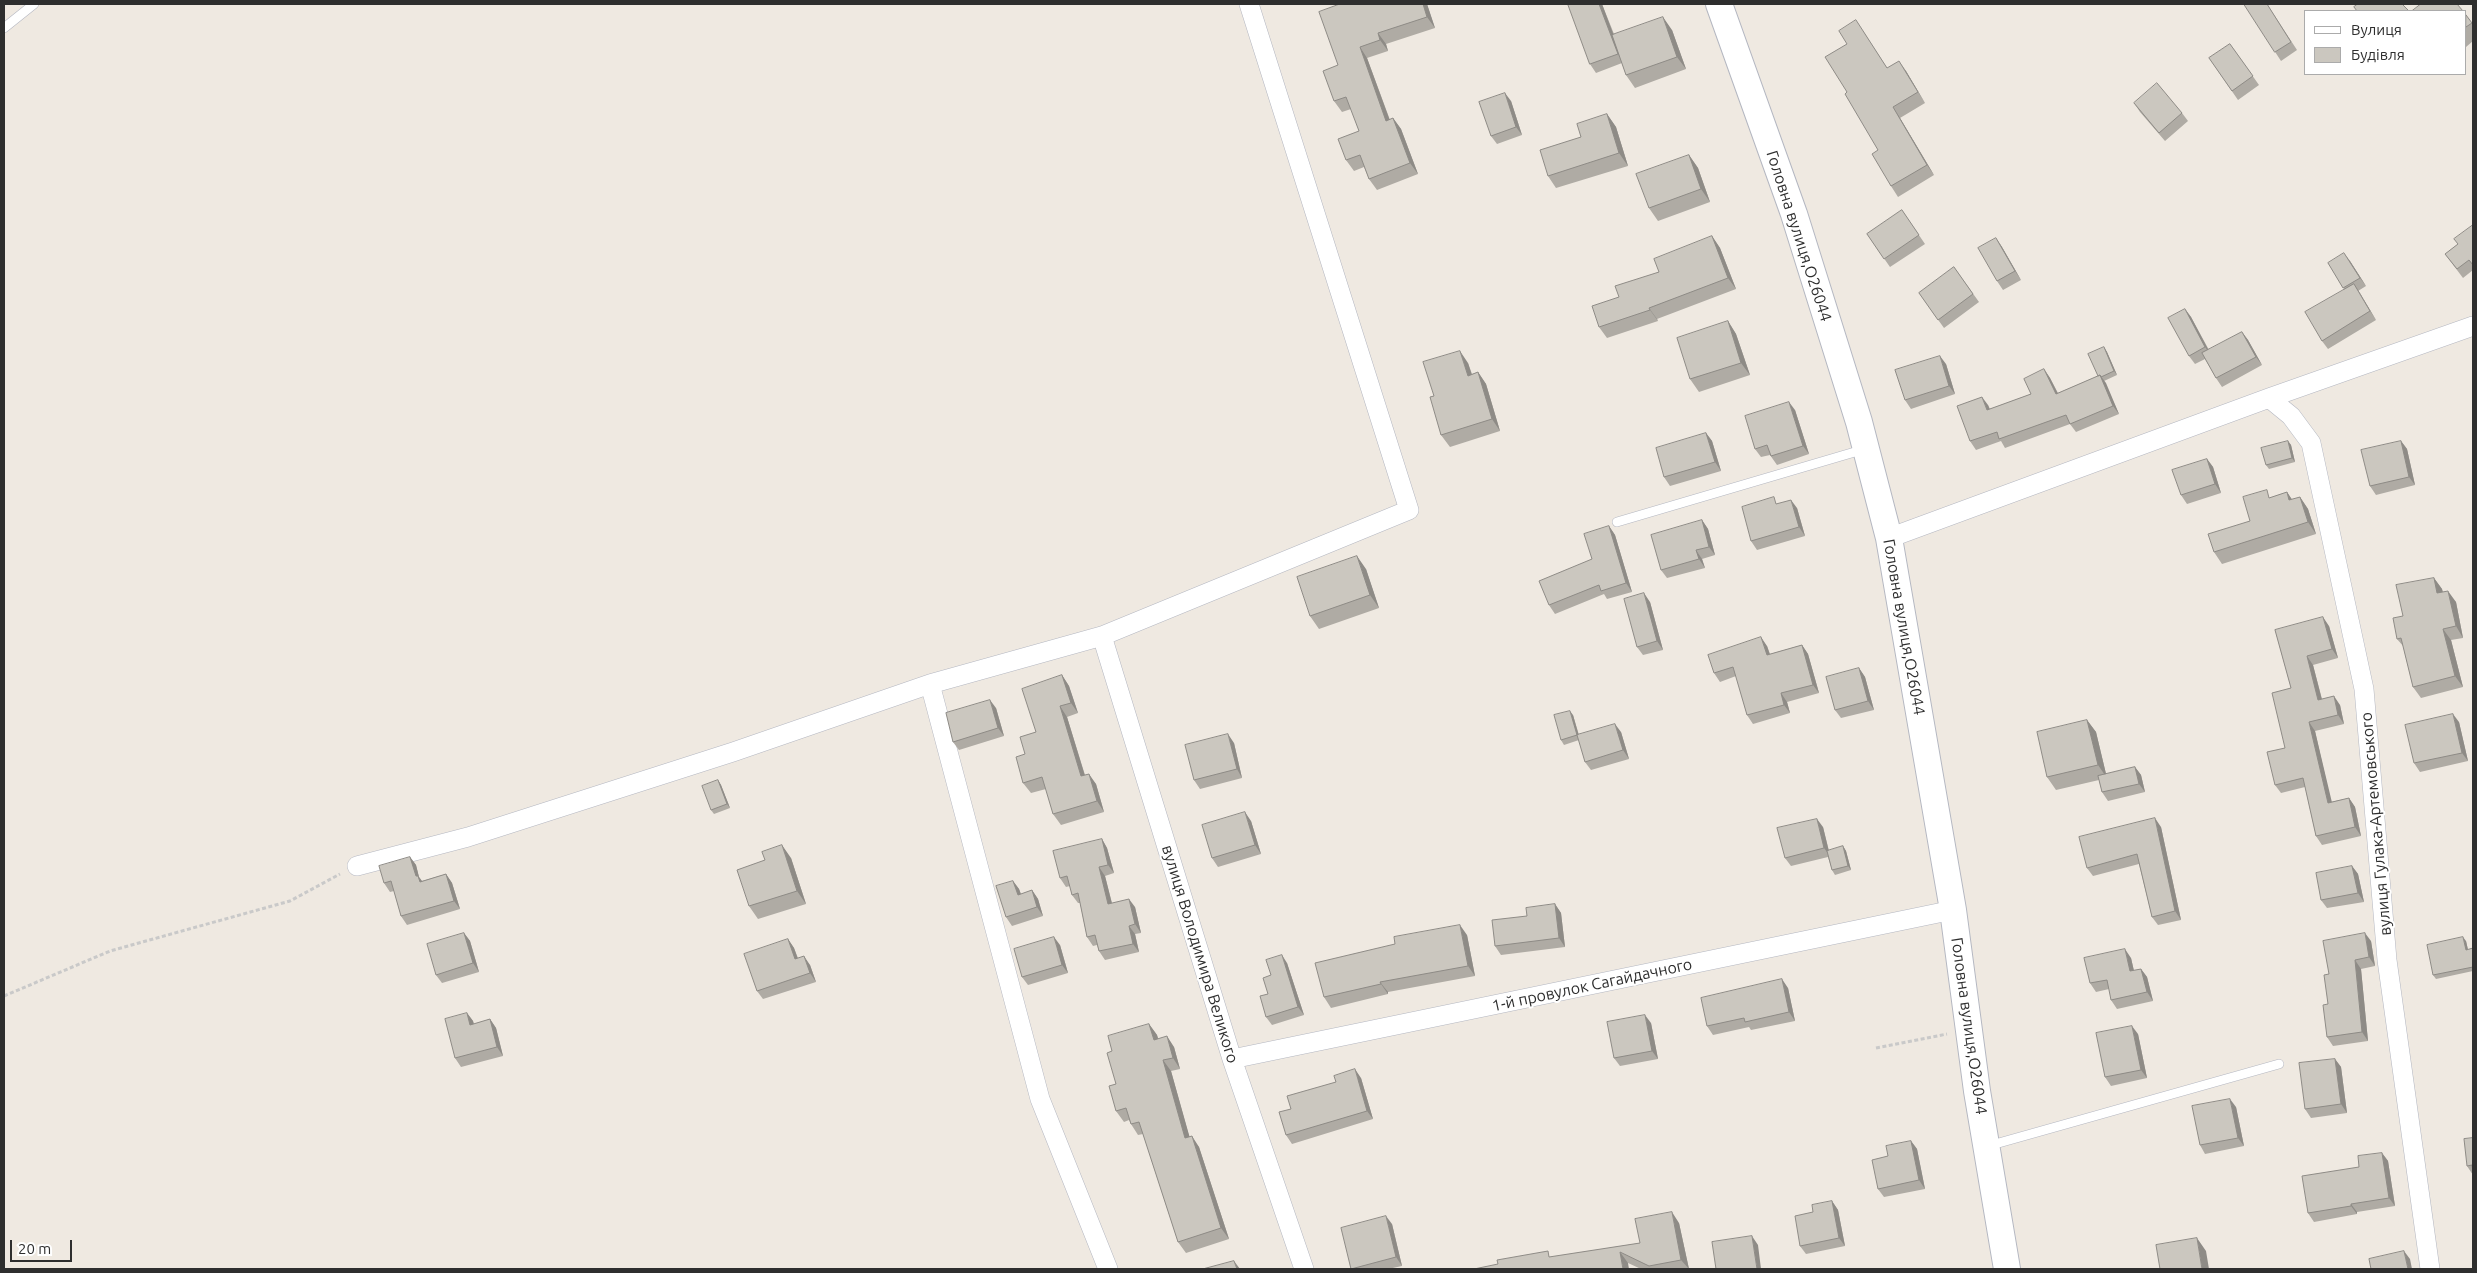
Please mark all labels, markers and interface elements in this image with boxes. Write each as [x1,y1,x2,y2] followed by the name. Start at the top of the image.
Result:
[2304,10,2467,75] legend
[2351,21,2402,38] text: Вулиця
[2351,46,2405,63] text: Будівля
[1762,148,1836,324] street label: Головна вулиця,О26044
[1879,537,1929,717] street label: Головна вулиця,О26044
[2357,711,2395,937] street label: вулиця Гулака-Артемовського
[1158,843,1242,1065] street label: вулиця Володимира Великого
[1947,936,1991,1116] street label: Головна вулиця,О26044
[1490,954,1694,1016] street label: 1-й провулок Сагайдачного
[12,1230,75,1262] scale bar
[18,1240,51,1257] text: 20 m

